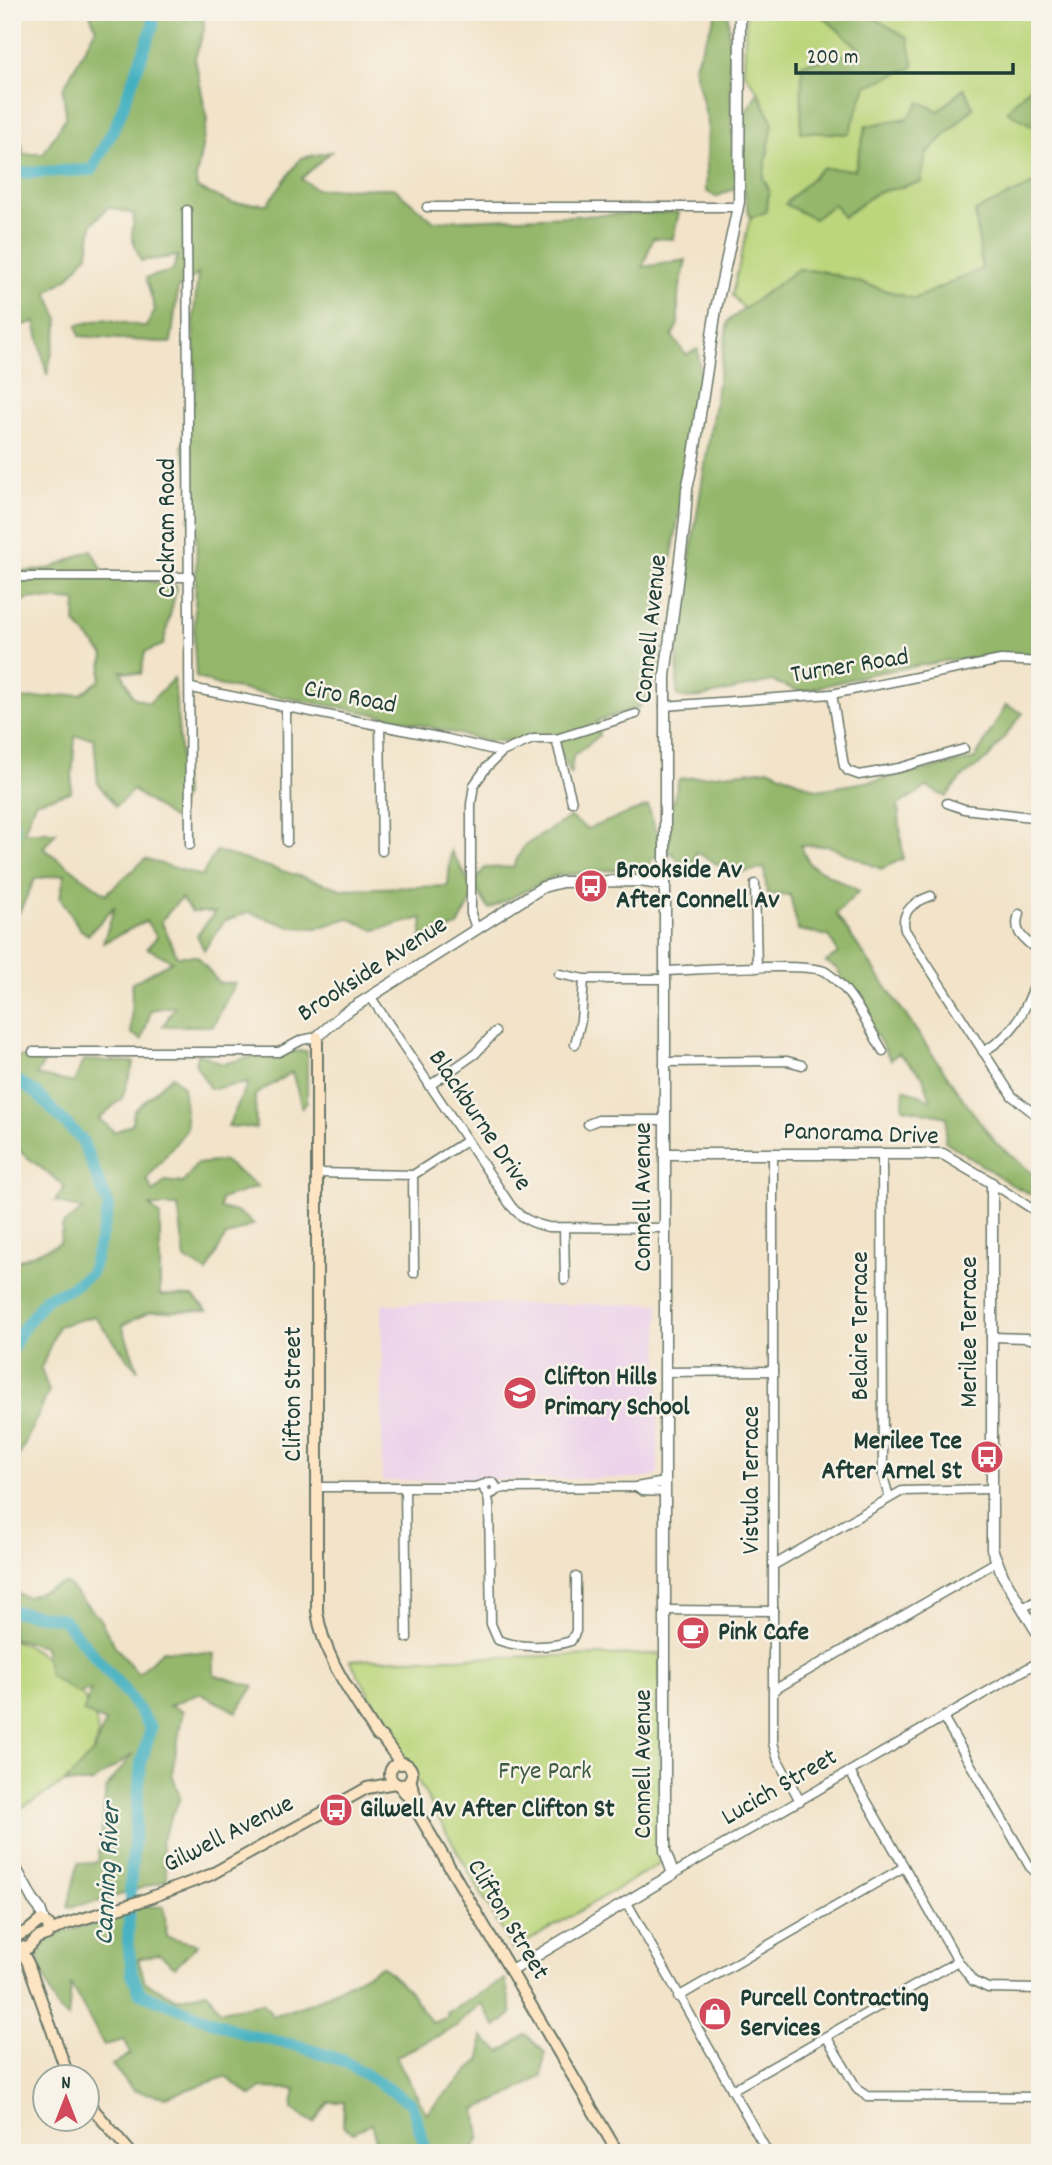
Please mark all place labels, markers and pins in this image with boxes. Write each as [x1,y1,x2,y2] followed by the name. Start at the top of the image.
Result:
[616,853,779,920] place label: Brookside Av After Connell Av
[572,867,610,905] bus stop icon: Brookside Av After Connell Av
[544,1360,690,1427] place label: Clifton Hills Primary School
[501,1374,539,1412] school or university icon: Clifton Hills Primary School
[822,1424,962,1491] place label: Merilee Tce After Arnel St
[968,1438,1006,1476] bus stop icon: Merilee Tce After Arnel St
[674,1614,712,1652] cafe icon: Pink Cafe
[718,1615,809,1652] place label: Pink Cafe
[317,1791,355,1829] bus stop icon: Gilwell Av After Clifton St
[360,1792,615,1829] place label: Gilwell Av After Clifton St
[740,1981,929,2048] place label: Purcell Contracting Services
[696,1995,734,2033] shop icon: Purcell Contracting Services

